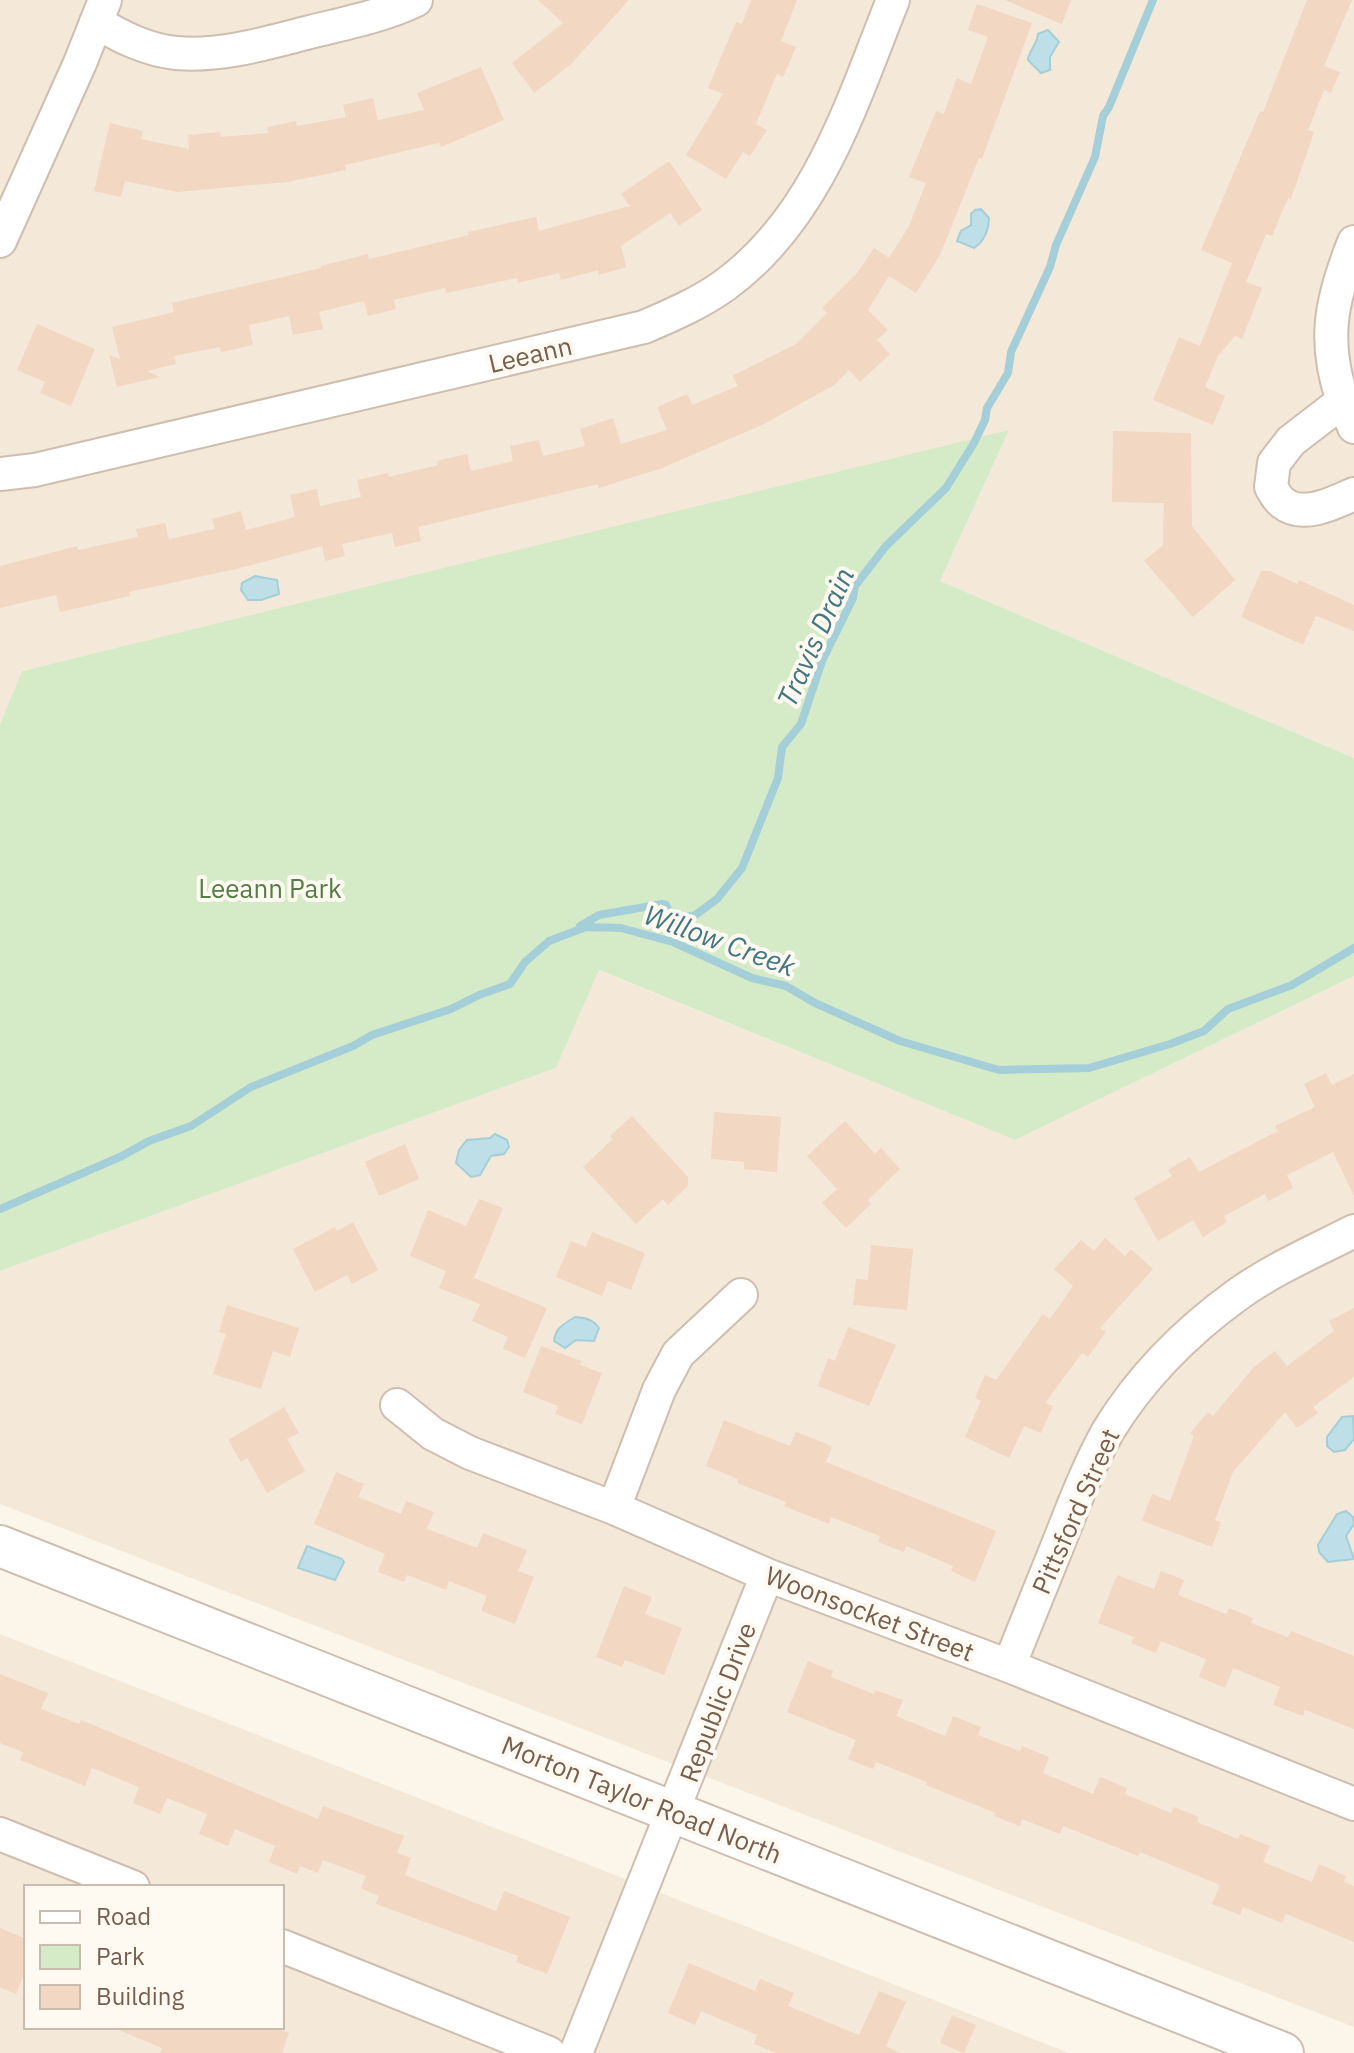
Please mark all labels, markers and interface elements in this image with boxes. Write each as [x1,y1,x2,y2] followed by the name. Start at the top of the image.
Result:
[485,328,575,380] street label: Leeann
[768,562,862,712] water label: Travis Drain
[198,871,342,905] park label: Leeann Park
[639,896,801,985] water label: Willow Creek
[1023,1423,1127,1599] street label: Pittsford Street
[761,1558,979,1668] street label: Woonsocket Street
[671,1617,763,1787] street label: Republic Drive
[497,1727,787,1871] street label: Morton Taylor Road North
[24,1885,284,2029] legend
[96,1900,151,1932] text: Road
[96,1940,145,1972] text: Park
[96,1980,184,2012] text: Building

